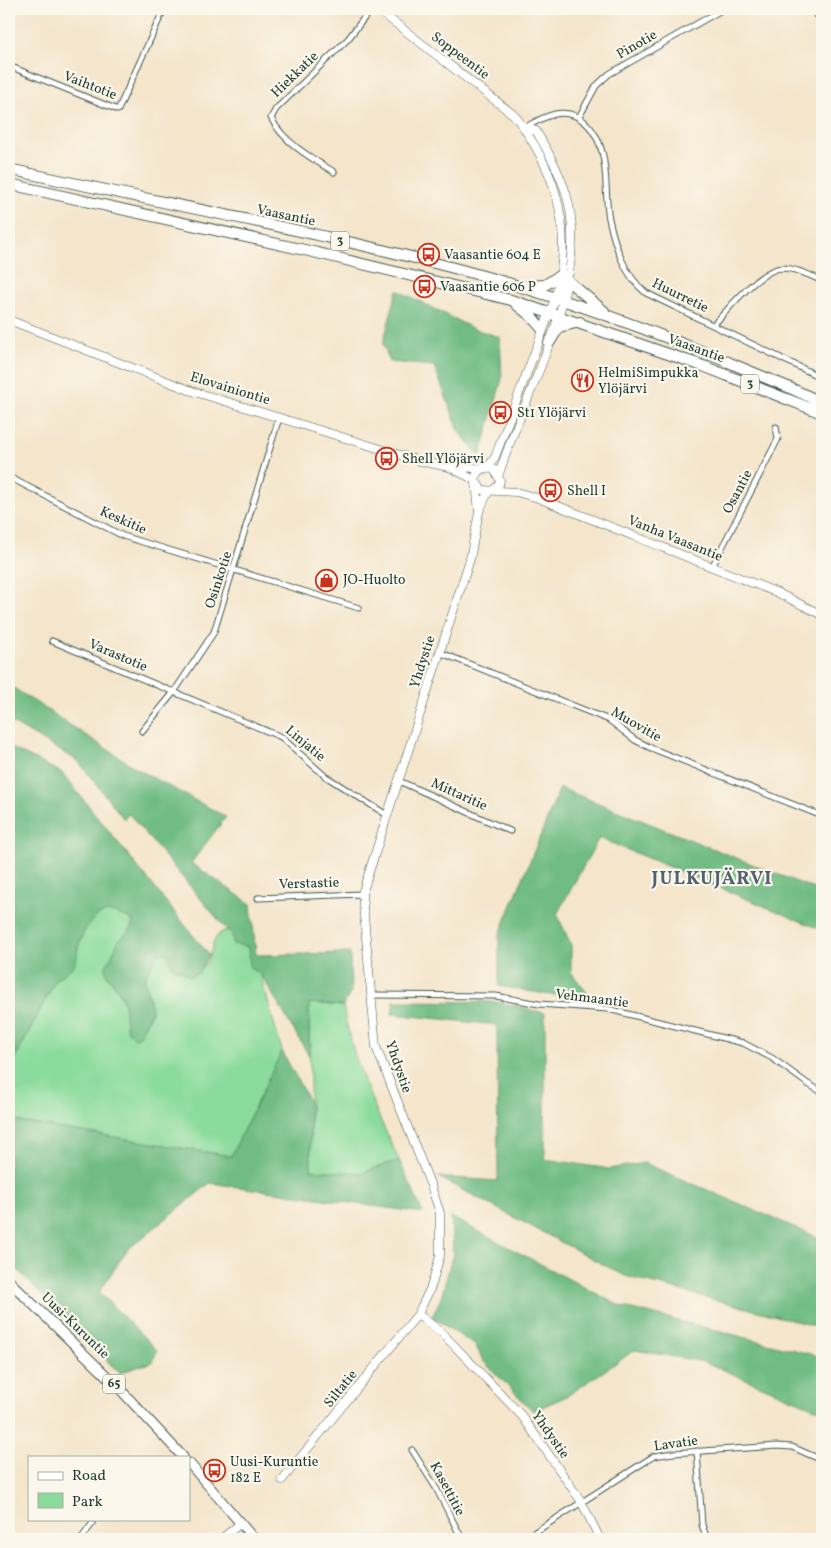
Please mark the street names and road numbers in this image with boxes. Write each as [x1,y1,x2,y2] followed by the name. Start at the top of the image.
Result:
[613,26,661,64] street label: Pinotie
[427,28,493,84] street label: Soppeentie
[267,47,323,102] street label: Hiekkatie
[61,67,120,105] street label: Vaihtotie
[255,201,317,232] street label: Vaasantie
[331,232,349,250] road number: 3
[649,274,712,318] street label: Huurretie
[665,330,727,368] street label: Vaasantie
[188,368,273,410] street label: Elovainiontie
[741,374,759,394] road number: 3
[719,466,758,517] street label: Osantie
[97,502,150,540] street label: Keskitie
[625,511,726,567] street label: Vanha Vaasantie
[201,548,237,611] street label: Osinkotie
[406,633,441,691] street label: Yhdystie
[86,635,151,677] street label: Varastotie
[607,703,665,747] street label: Muovitie
[281,722,329,767] street label: Linjatie
[428,774,490,816] street label: Mittaritie
[278,873,340,895] street label: Verstastie
[554,985,630,1013] street label: Vehmaantie
[380,1038,416,1096] street label: Yhdystie
[37,1289,114,1364] street label: Uusi-Kuruntie
[320,1366,362,1412] street label: Siltatie
[103,1375,125,1394] road number: 65
[527,1407,574,1463] street label: Yhdystie
[653,1431,700,1456] street label: Lavatie
[425,1459,469,1520] street label: Kasettitie

